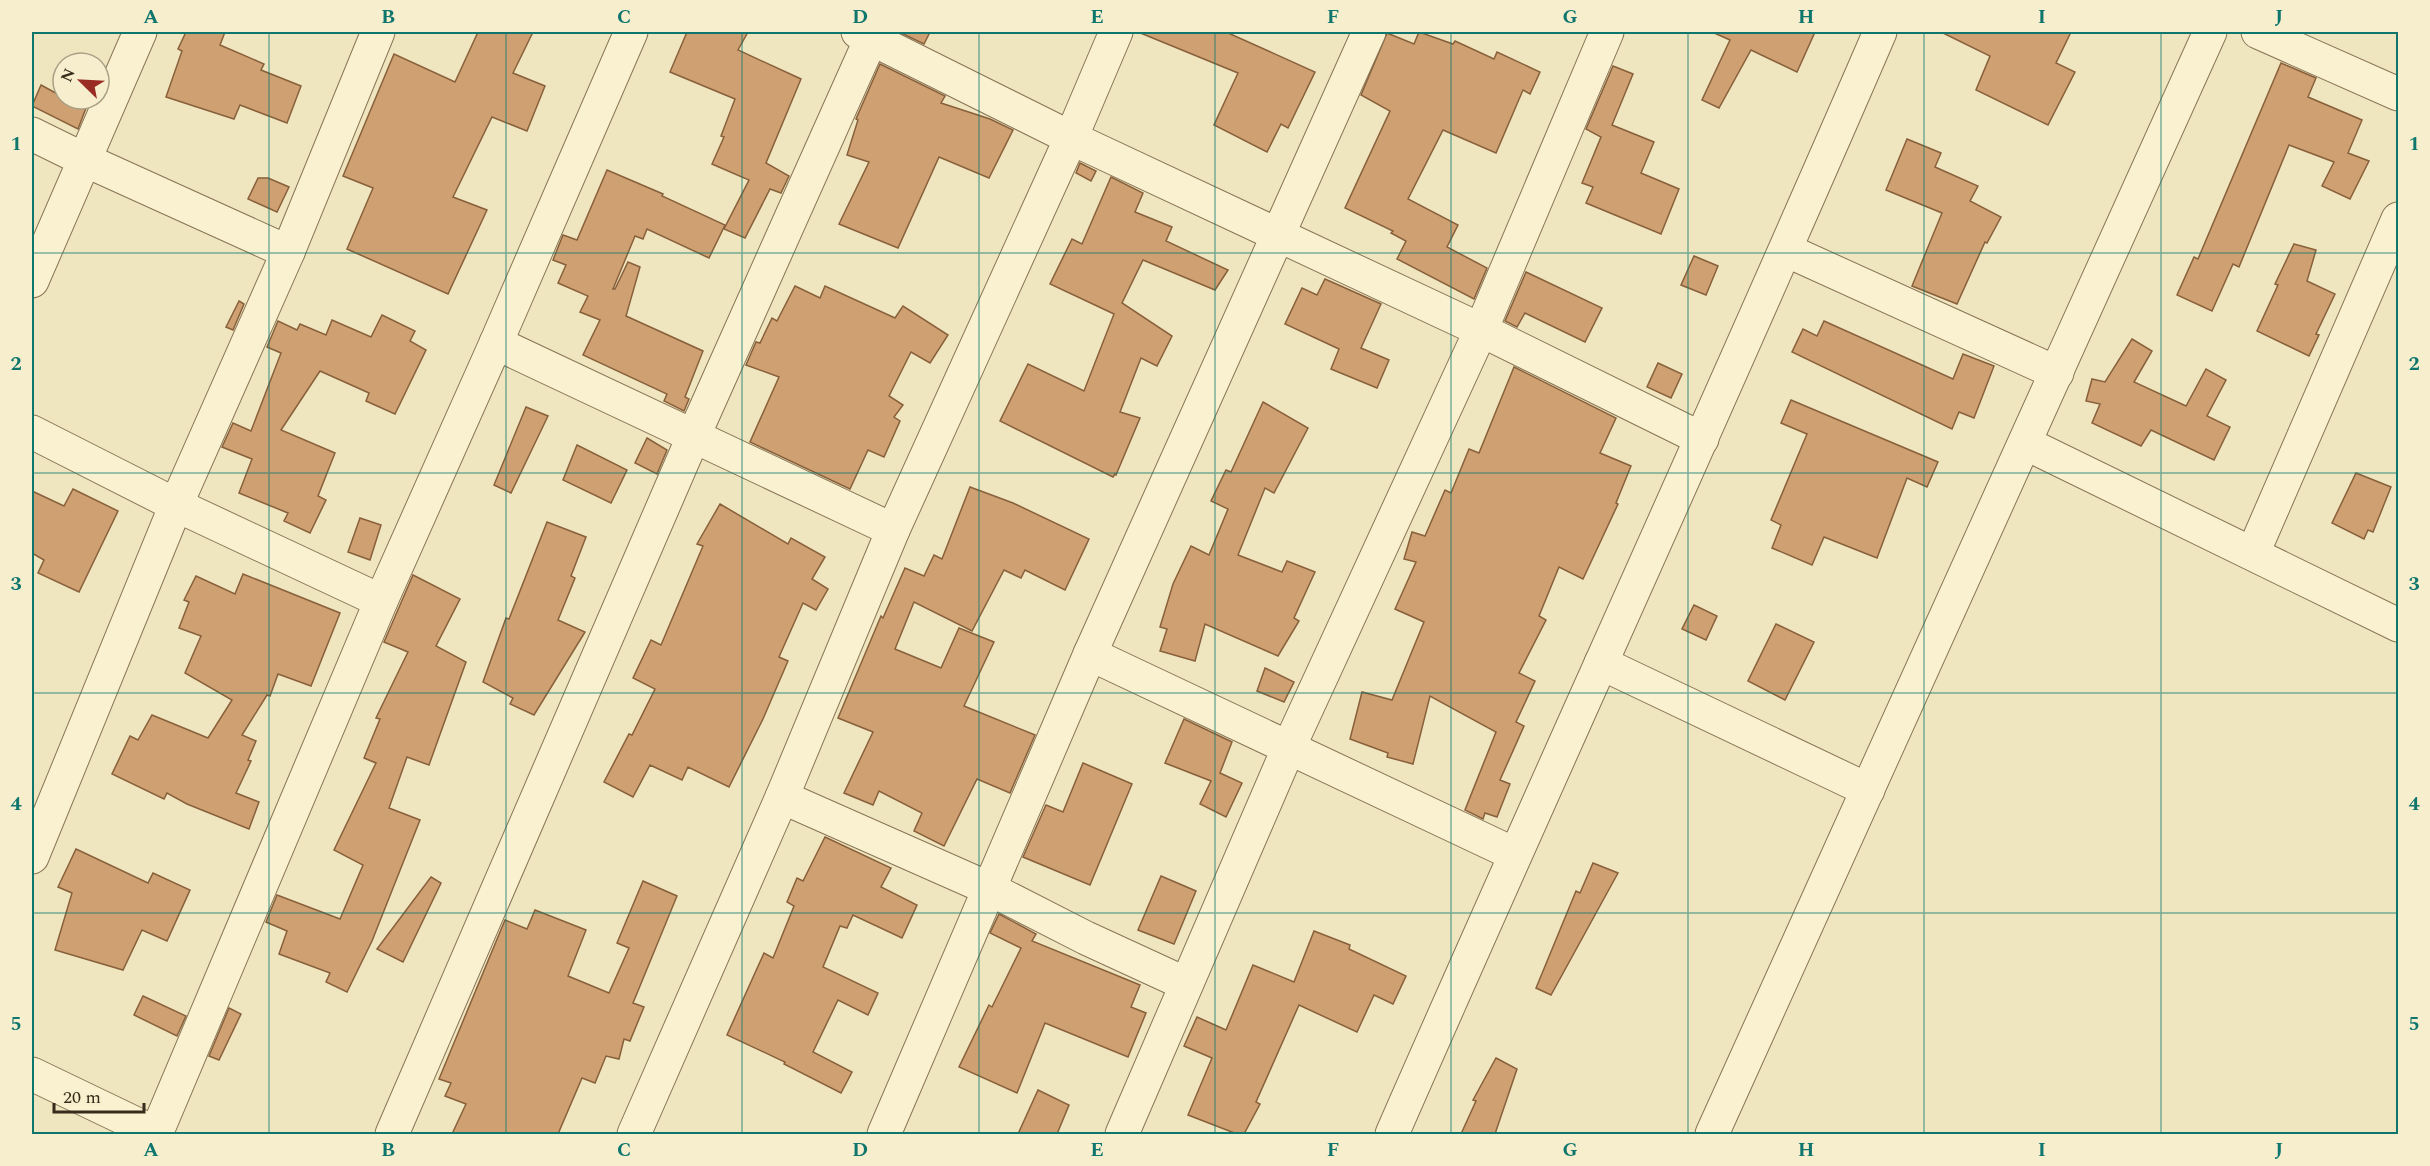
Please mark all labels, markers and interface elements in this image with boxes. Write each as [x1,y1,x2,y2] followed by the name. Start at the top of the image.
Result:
[143,2,159,32] text: A
[381,2,395,32] text: B
[617,2,631,32] text: C
[852,2,868,32] text: D
[1090,2,1104,32] text: E
[1327,2,1339,32] text: F
[1562,2,1578,32] text: G
[1798,2,1814,32] text: H
[2038,2,2046,32] text: I
[2275,2,2283,32] text: J
[51,51,111,111] north arrow
[55,64,82,86] text: N
[10,129,22,159] text: 1
[2408,129,2420,159] text: 1
[10,349,22,379] text: 2
[2408,349,2420,379] text: 2
[10,569,22,599] text: 3
[2408,569,2420,599] text: 3
[10,789,22,819] text: 4
[2408,789,2420,819] text: 4
[10,1009,22,1039] text: 5
[2408,1009,2420,1039] text: 5
[54,1076,144,1114] scale bar
[63,1084,101,1111] text: 20 m
[143,1135,159,1165] text: A
[381,1135,395,1165] text: B
[617,1135,631,1165] text: C
[852,1135,868,1165] text: D
[1090,1135,1104,1165] text: E
[1327,1135,1339,1165] text: F
[1562,1135,1578,1165] text: G
[1798,1135,1814,1165] text: H
[2038,1135,2046,1165] text: I
[2275,1135,2283,1165] text: J

